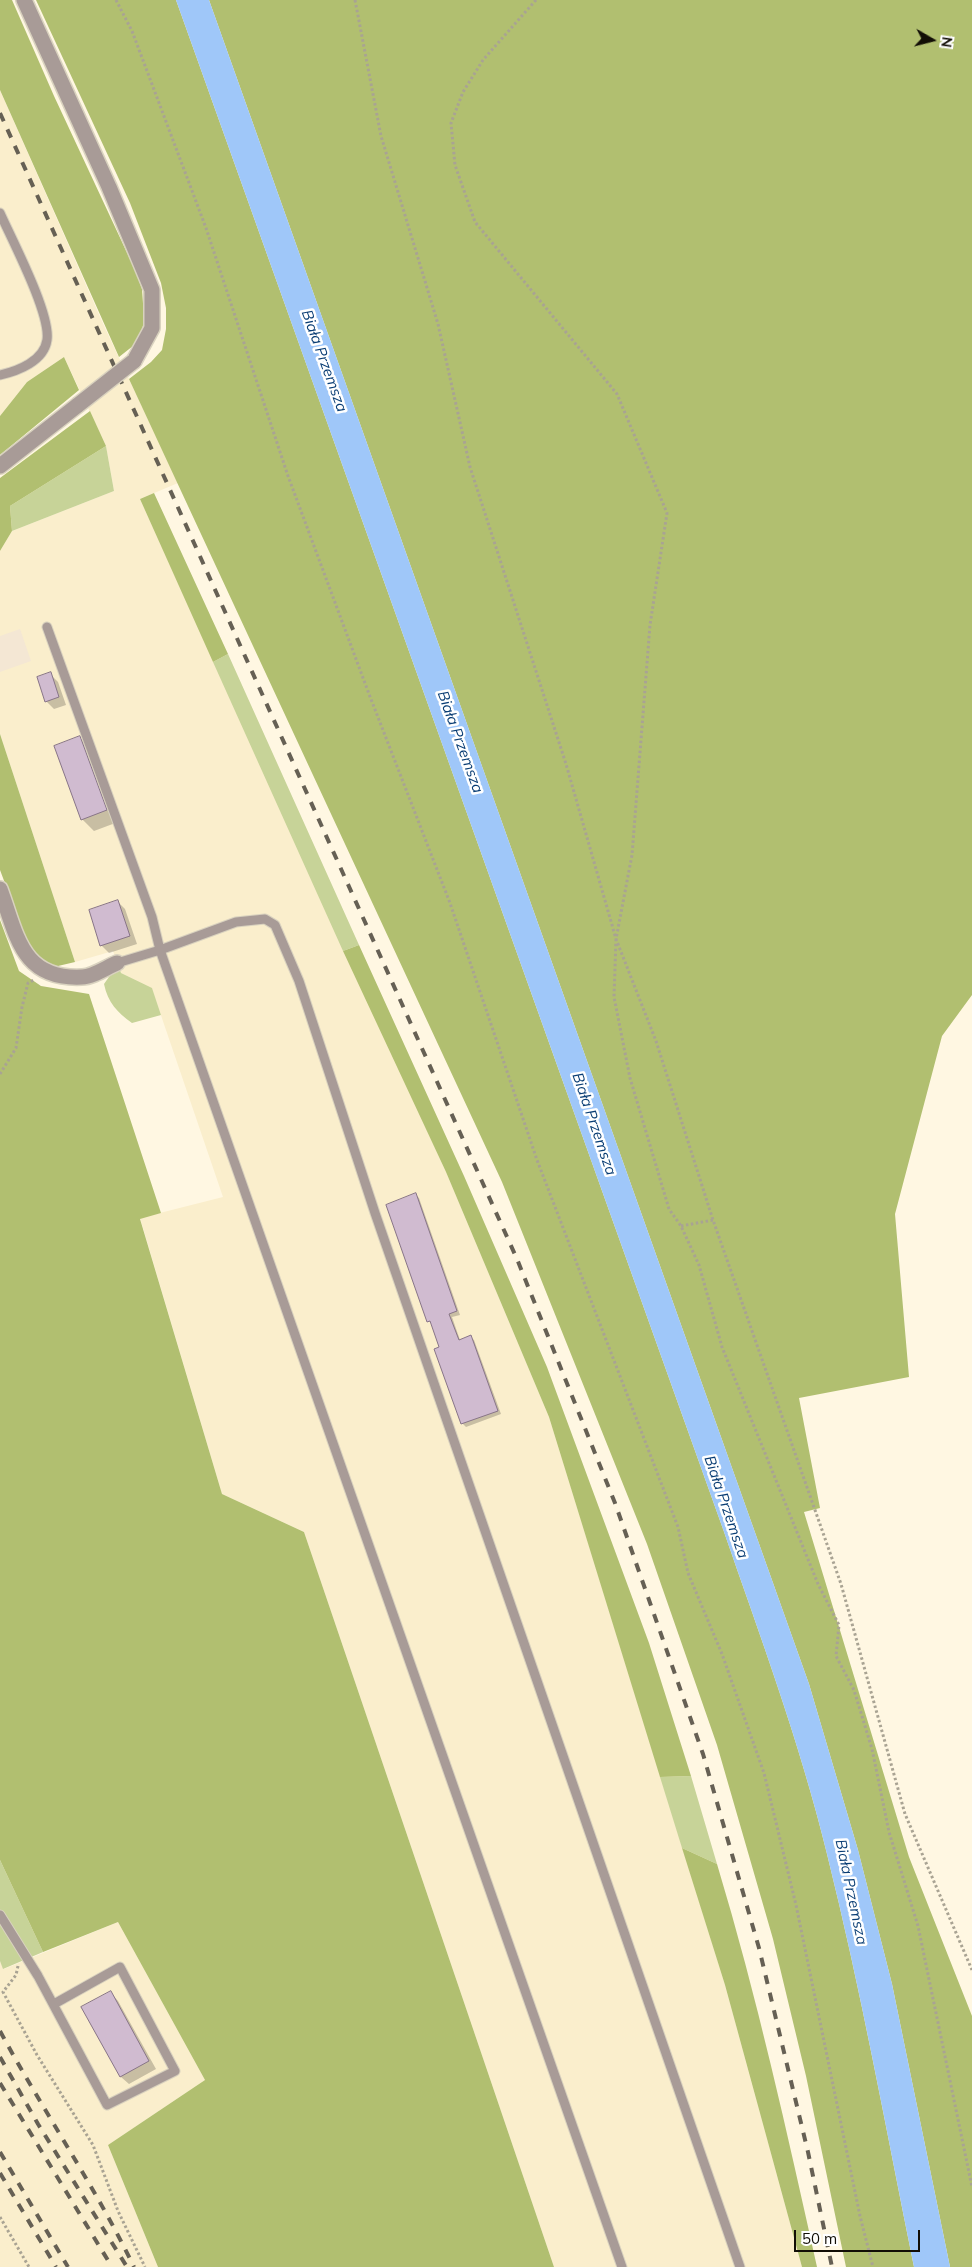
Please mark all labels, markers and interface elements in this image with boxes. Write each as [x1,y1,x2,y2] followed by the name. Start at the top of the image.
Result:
[907,15,957,65] north arrow
[937,36,957,49] text: N
[297,307,351,415] water label: Biała Przemsza
[433,688,487,796] water label: Biała Przemsza
[568,1070,620,1178] water label: Biała Przemsza
[700,1453,752,1561] water label: Biała Przemsza
[831,1838,871,1946] water label: Biała Przemsza
[797,2220,923,2252] scale bar
[802,2229,837,2248] text: 50 m

